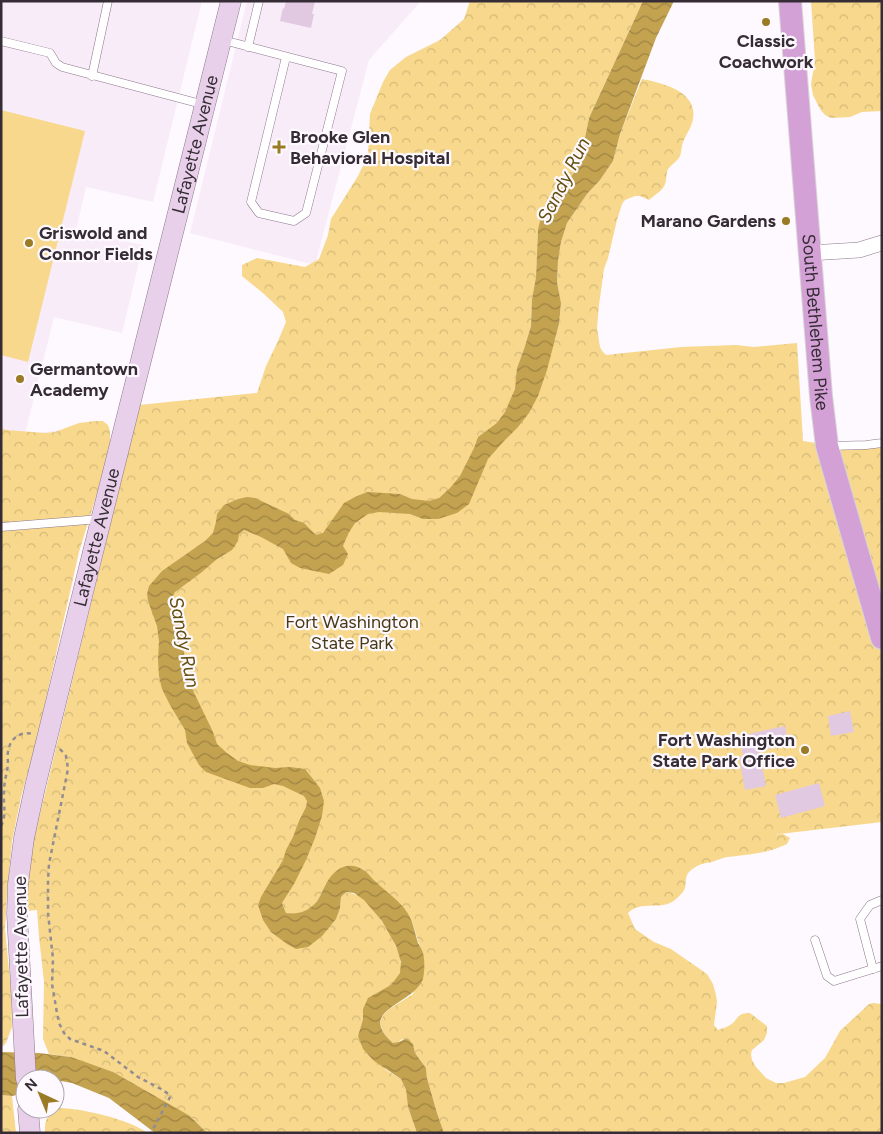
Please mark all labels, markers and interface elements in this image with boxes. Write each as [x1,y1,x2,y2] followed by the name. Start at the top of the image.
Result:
[760,16,772,28] marker: Classic Coachwork
[719,30,814,73] place label: Classic Coachwork
[167,73,223,216] street label: Lafayette Avenue
[290,126,450,169] place label: Brooke Glen Behavioral Hospital
[532,134,595,227] water label: Sandy Run
[272,140,286,154] marker: Brooke Glen Behavioral Hospital
[641,210,777,232] place label: Marano Gardens
[780,215,792,227] marker: Marano Gardens
[39,222,153,265] place label: Griswold and Connor Fields
[797,233,834,412] street label: South Bethlehem Pike
[23,237,35,249] marker: Griswold and Connor Fields
[30,358,138,401] place label: Germantown Academy
[14,373,26,385] marker: Germantown Academy
[69,466,125,609] street label: Lafayette Avenue
[164,595,205,690] water label: Sandy Run
[285,611,419,654] park label: Fort Washington State Park
[652,729,795,772] place label: Fort Washington State Park Office
[799,744,811,756] marker: Fort Washington State Park Office
[9,876,33,1018] street label: Lafayette Avenue
[15,1069,65,1119] north arrow
[22,1075,41,1095] text: N

